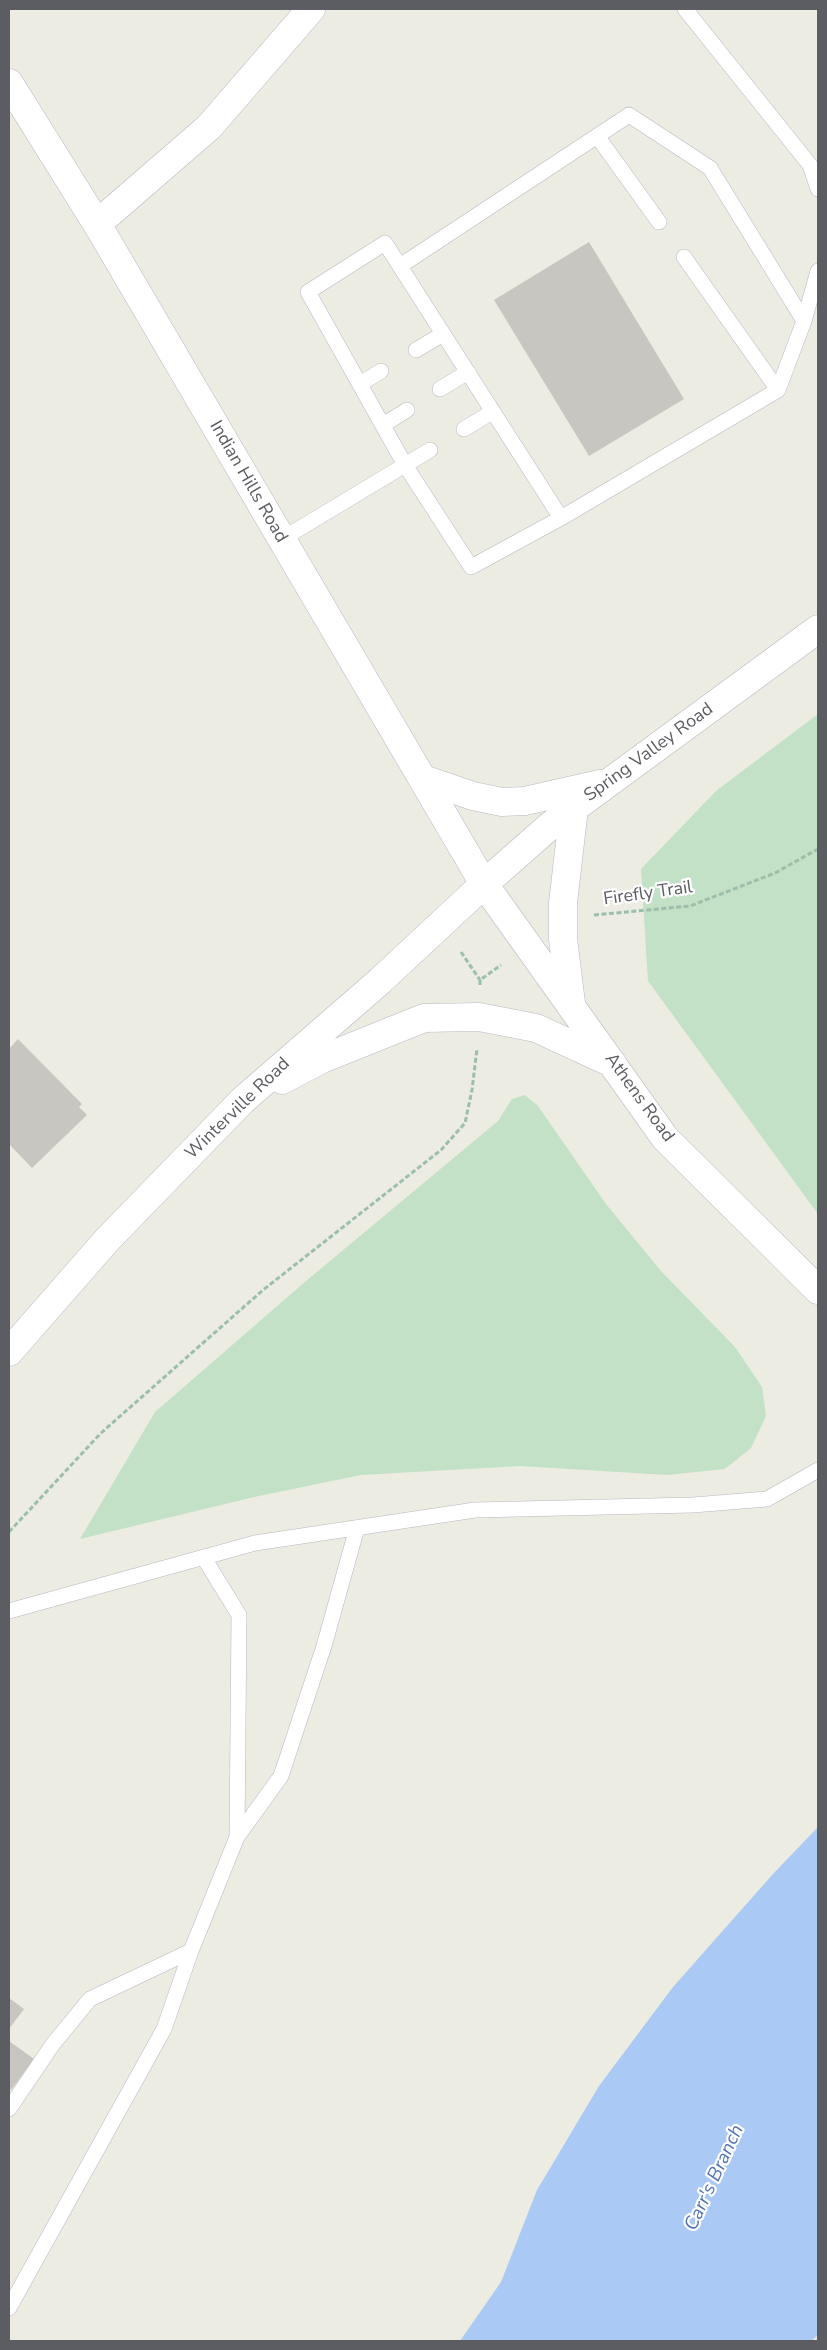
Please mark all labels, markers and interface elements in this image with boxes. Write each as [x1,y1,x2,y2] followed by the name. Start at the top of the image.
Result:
[204,417,292,547] street label: Indian Hills Road
[580,699,718,807] street label: Spring Valley Road
[602,877,694,911] street label: Firefly Trail
[600,1049,678,1147] street label: Athens Road
[181,1054,295,1164] street label: Winterville Road
[681,2121,749,2235] water label: Carr's Branch

